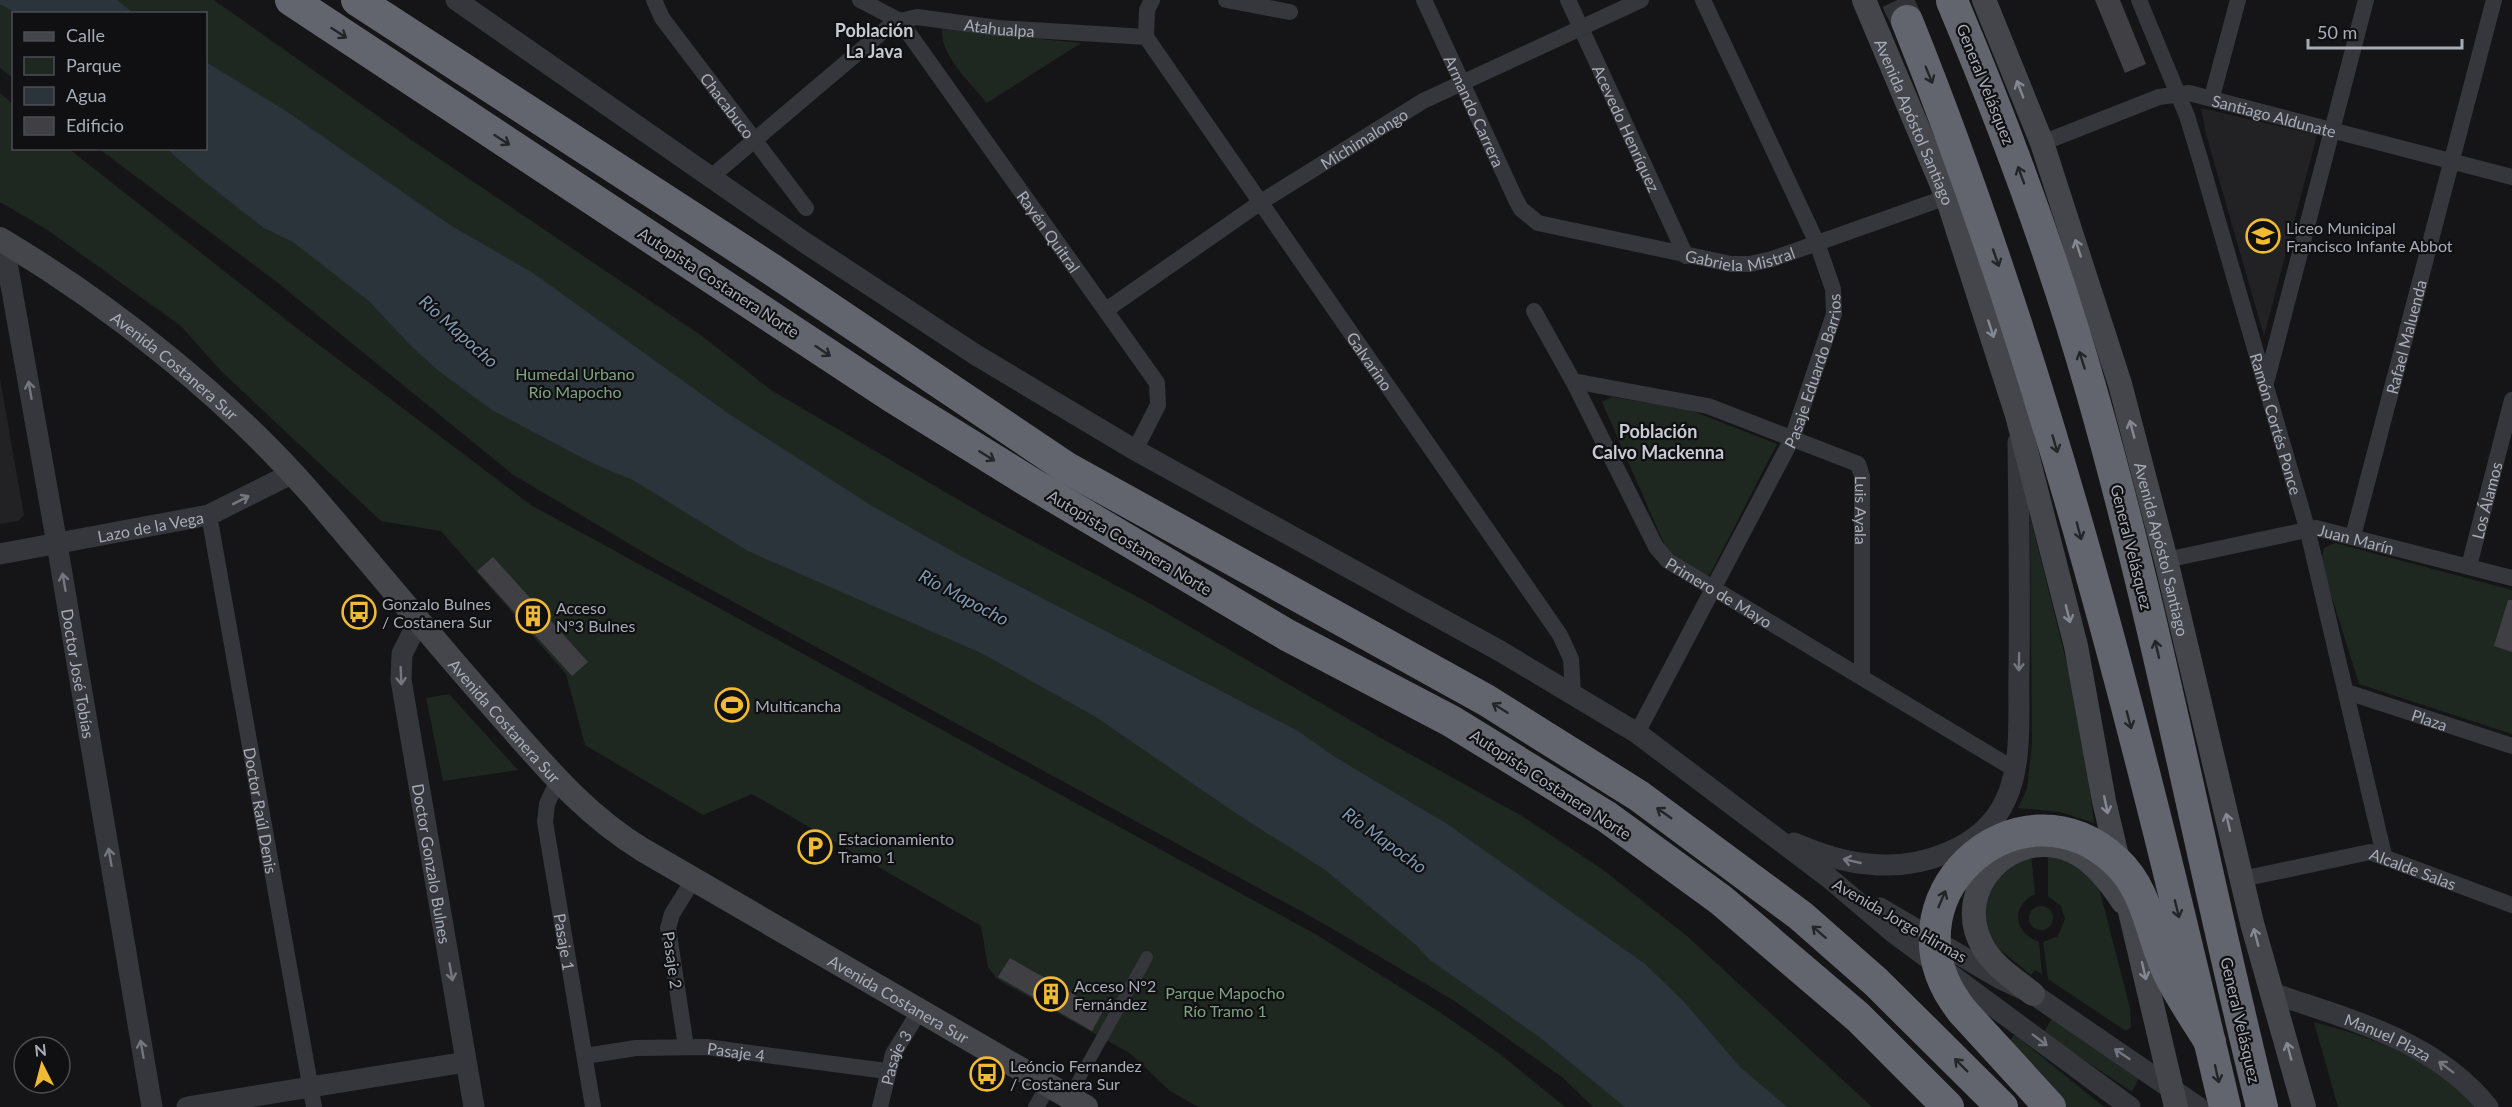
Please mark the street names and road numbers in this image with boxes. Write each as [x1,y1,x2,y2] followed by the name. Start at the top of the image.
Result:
[963,14,1035,40] street label: Atahualpa
[1953,21,2019,147] street label: General Velásquez
[1872,36,1958,207] street label: Avenida Apóstol Santiago
[1441,52,1509,170] street label: Armando Carrera
[1590,62,1664,195] street label: Acevedo Henríquez
[697,68,759,142] street label: Chacabuco
[2210,90,2338,140] street label: Santiago Aldunate
[1317,104,1411,172] street label: Michimalongo
[1014,187,1085,276] street label: Rayén Quitral
[635,223,803,341] street label: Autopista Costanera Norte
[1684,242,1797,274] street label: Gabriela Mistral
[2381,278,2430,396] street label: Rafael Maluenda
[1780,293,1843,451] street label: Pasaje Eduardo Barrios
[108,307,243,423] street label: Avenida Costanera Sur
[1343,328,1397,394] street label: Galvarino
[2247,350,2306,497] street label: Ramón Cortés Ponce
[2131,460,2193,638] street label: Avenida Apóstol Santiago
[2467,460,2505,541] street label: Los Álamos
[1853,476,1872,545] street label: Luis Ayala
[2107,482,2157,612] street label: General Velásquez
[1044,485,1216,599] street label: Autopista Costanera Norte
[96,507,205,545] street label: Lazo de la Vega
[2316,519,2396,557] street label: Juan Marín
[1663,553,1776,631] street label: Primero de Mayo
[59,607,99,740] street label: Doctor José Tobías
[445,654,565,787] street label: Avenida Costanera Sur
[2409,704,2450,734] street label: Plaza
[1467,725,1635,843] street label: Autopista Costanera Norte
[241,746,282,875] street label: Doctor Raúl Denis
[409,782,455,945] street label: Doctor Gonzalo Bulnes
[2367,843,2459,893] street label: Alcalde Salas
[1830,874,1971,966] street label: Avenida Jorge Hirmas
[551,912,579,972] street label: Pasaje 1
[660,930,686,990] street label: Pasaje 2
[825,950,973,1047] street label: Avenida Costanera Sur
[2217,955,2265,1085] street label: General Velásquez
[2342,1009,2435,1065] street label: Manuel Plaza
[876,1027,915,1087] street label: Pasaje 3
[706,1038,766,1064] street label: Pasaje 4

